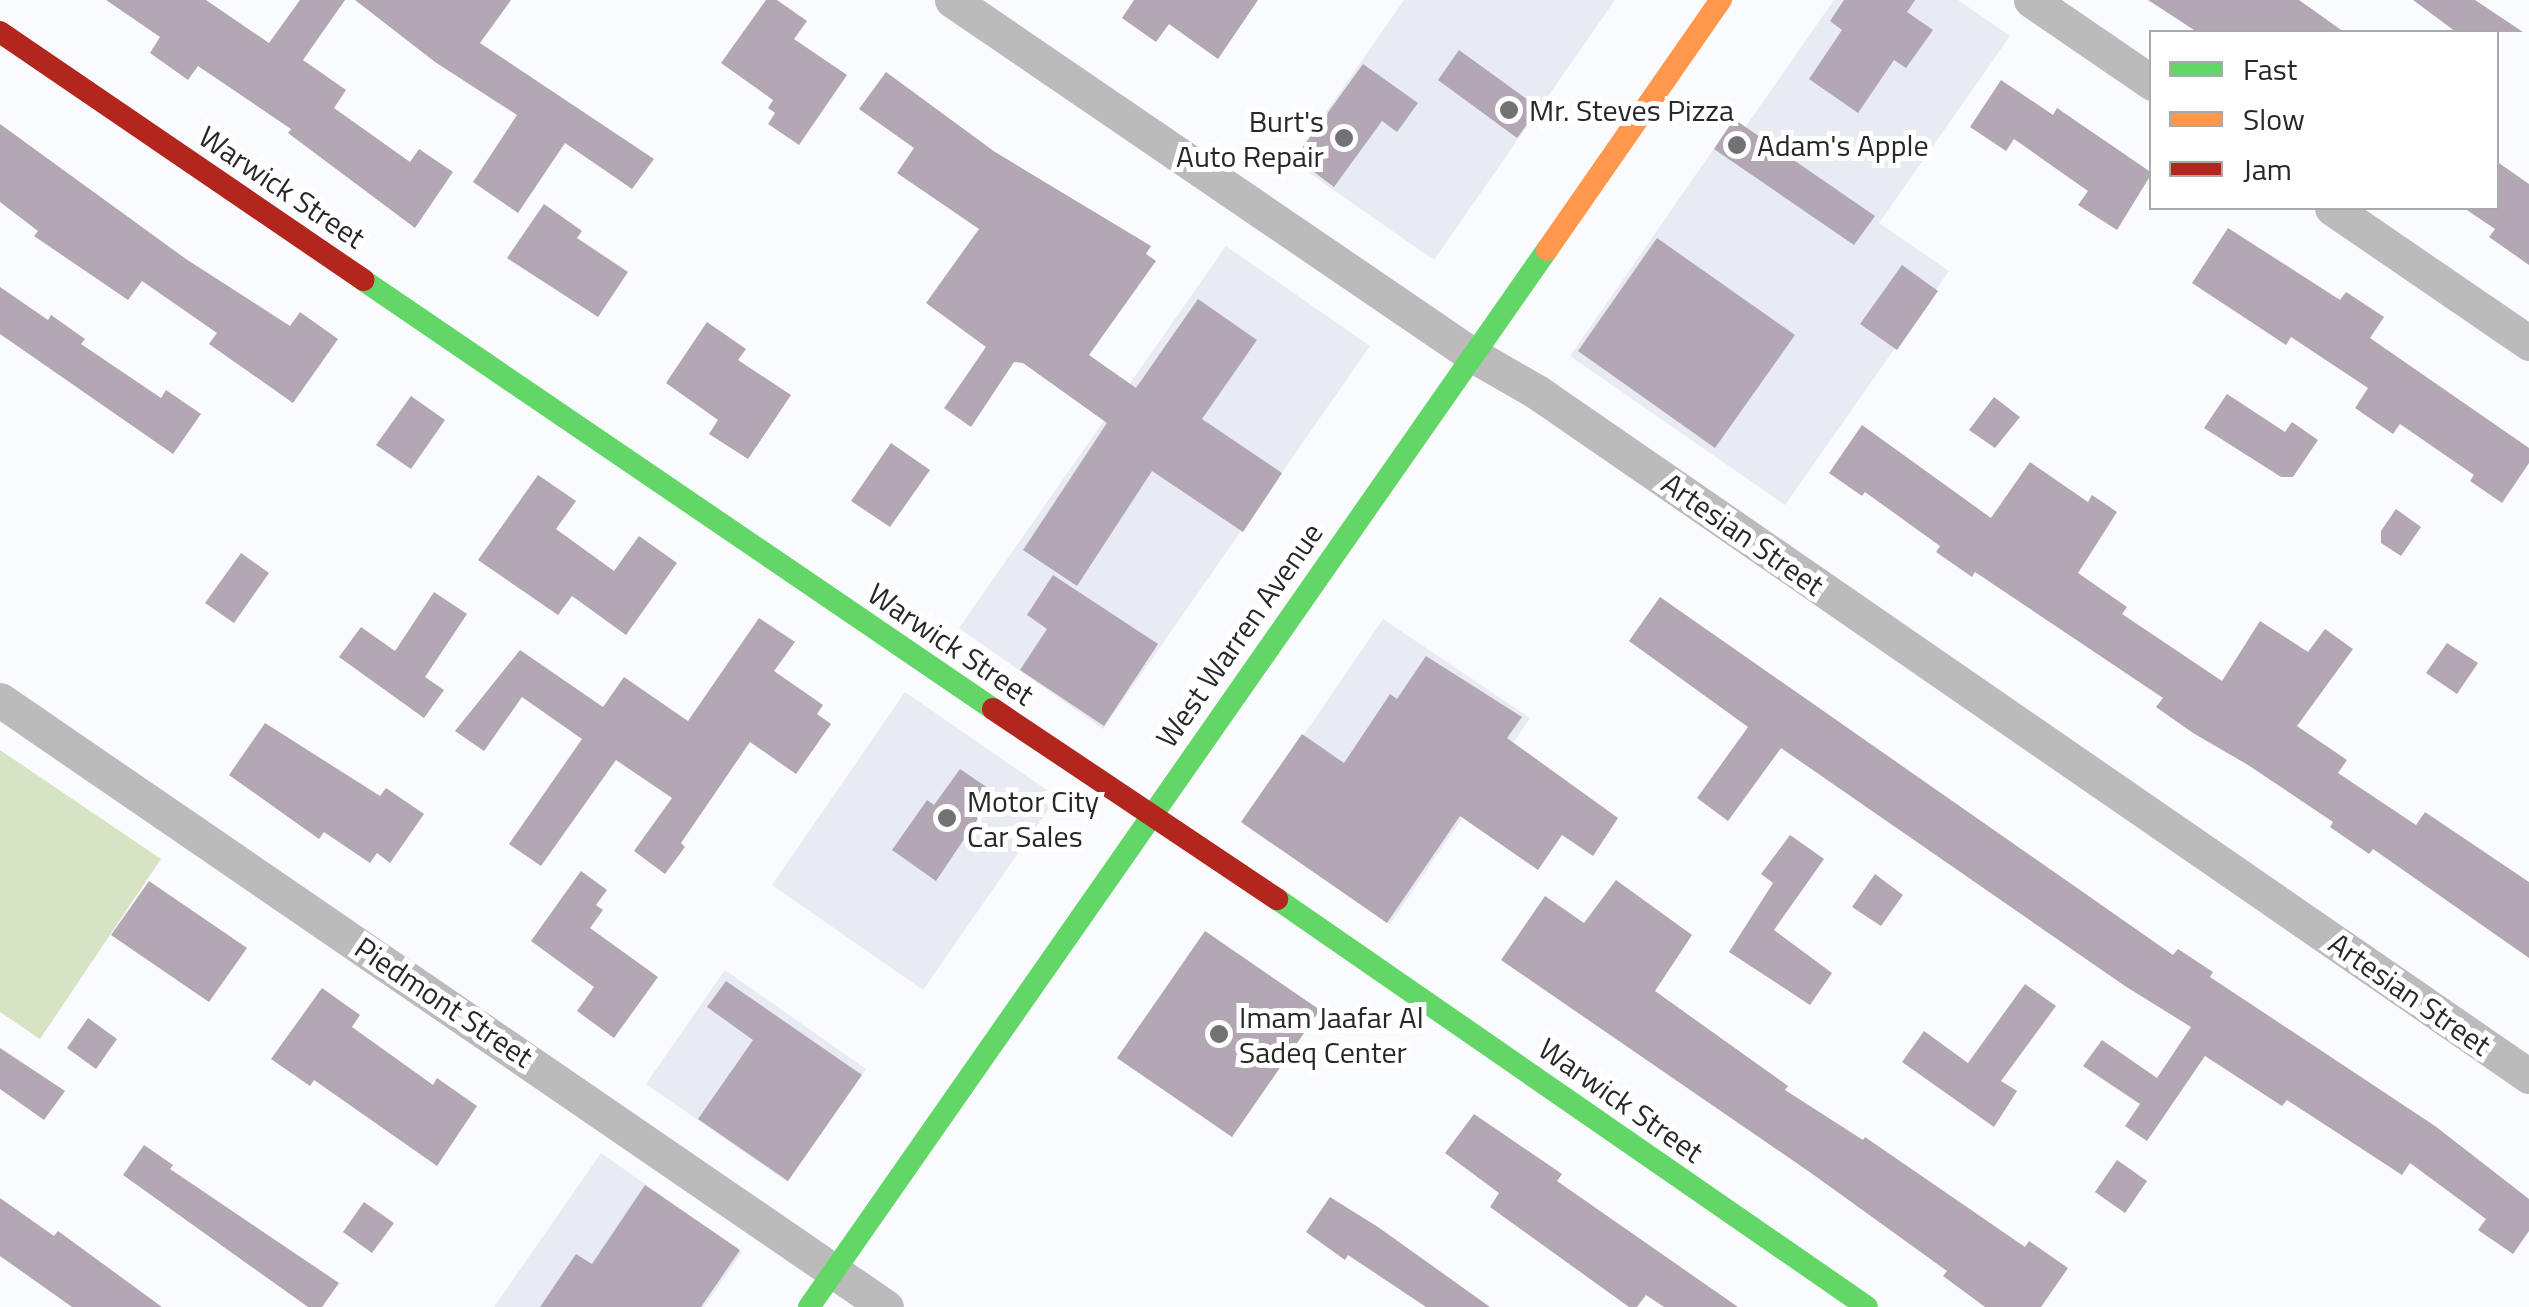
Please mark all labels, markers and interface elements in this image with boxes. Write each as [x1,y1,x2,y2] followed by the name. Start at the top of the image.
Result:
[2149,30,2499,210] legend
[2243,46,2297,92] text: Fast
[1529,92,1734,128] place label: Mr. Steves Pizza
[2243,96,2305,142] text: Slow
[1498,99,1520,121] marker: Mr. Steves Pizza
[1176,103,1324,174] place label: Burt's Auto Repair
[192,118,372,256] street label: Warwick Street
[1333,127,1355,149] marker: Burt's Auto Repair
[1757,127,1929,163] place label: Adam's Apple
[1726,134,1748,156] marker: Adam's Apple
[2243,146,2292,192] text: Jam
[1655,465,1831,603] street label: Artesian Street
[1148,516,1330,754] street label: West Warren Avenue
[861,575,1041,713] street label: Warwick Street
[967,783,1099,854] place label: Motor City Car Sales
[936,807,958,829] marker: Motor City Car Sales
[2322,925,2498,1063] street label: Artesian Street
[348,929,540,1075] street label: Piedmont Street
[1239,999,1424,1070] place label: Imam Jaafar Al Sadeq Center
[1208,1023,1230,1045] marker: Imam Jaafar Al Sadeq Center
[1532,1030,1710,1170] street label: Warwick Street

